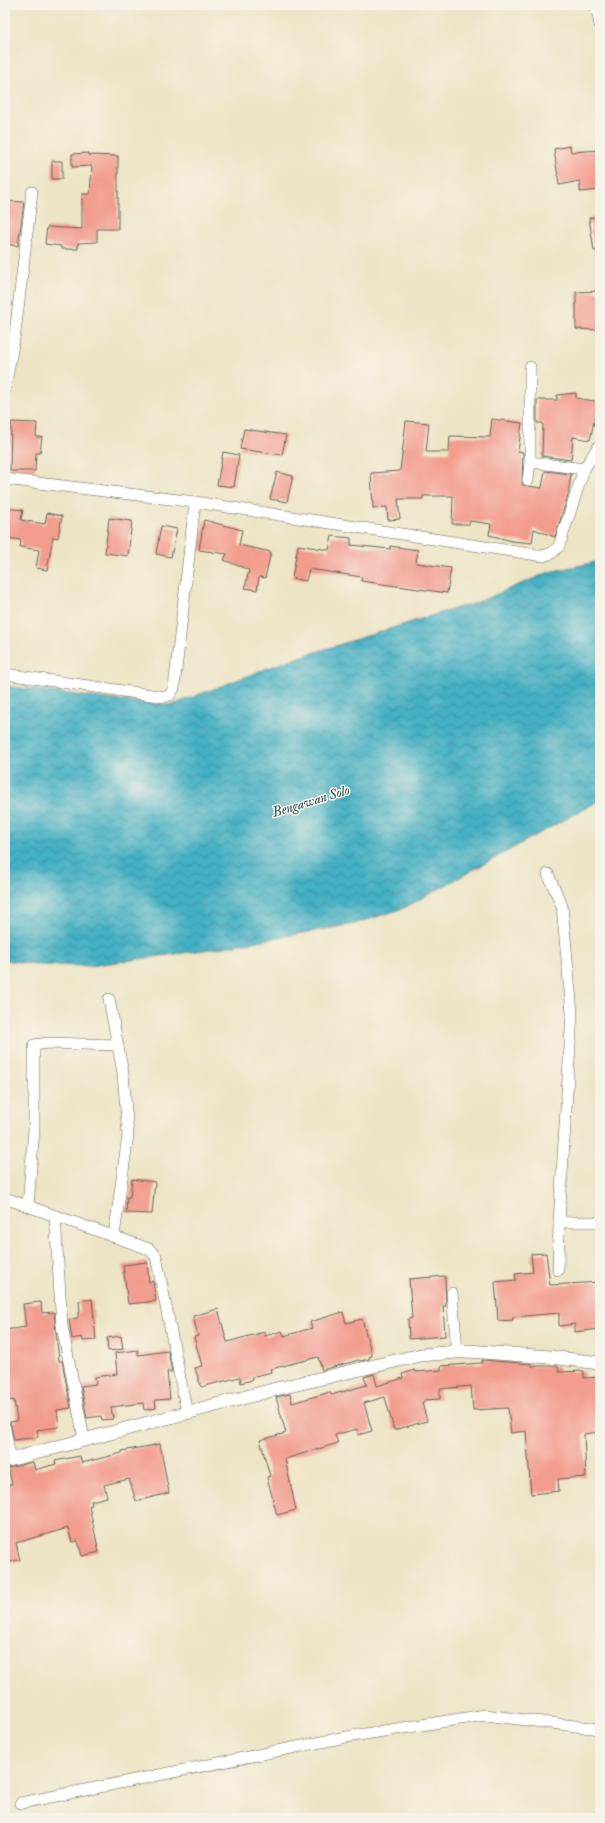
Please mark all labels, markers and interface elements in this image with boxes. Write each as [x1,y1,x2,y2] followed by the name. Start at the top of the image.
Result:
[269,781,352,821] water label: Bengawan Solo

